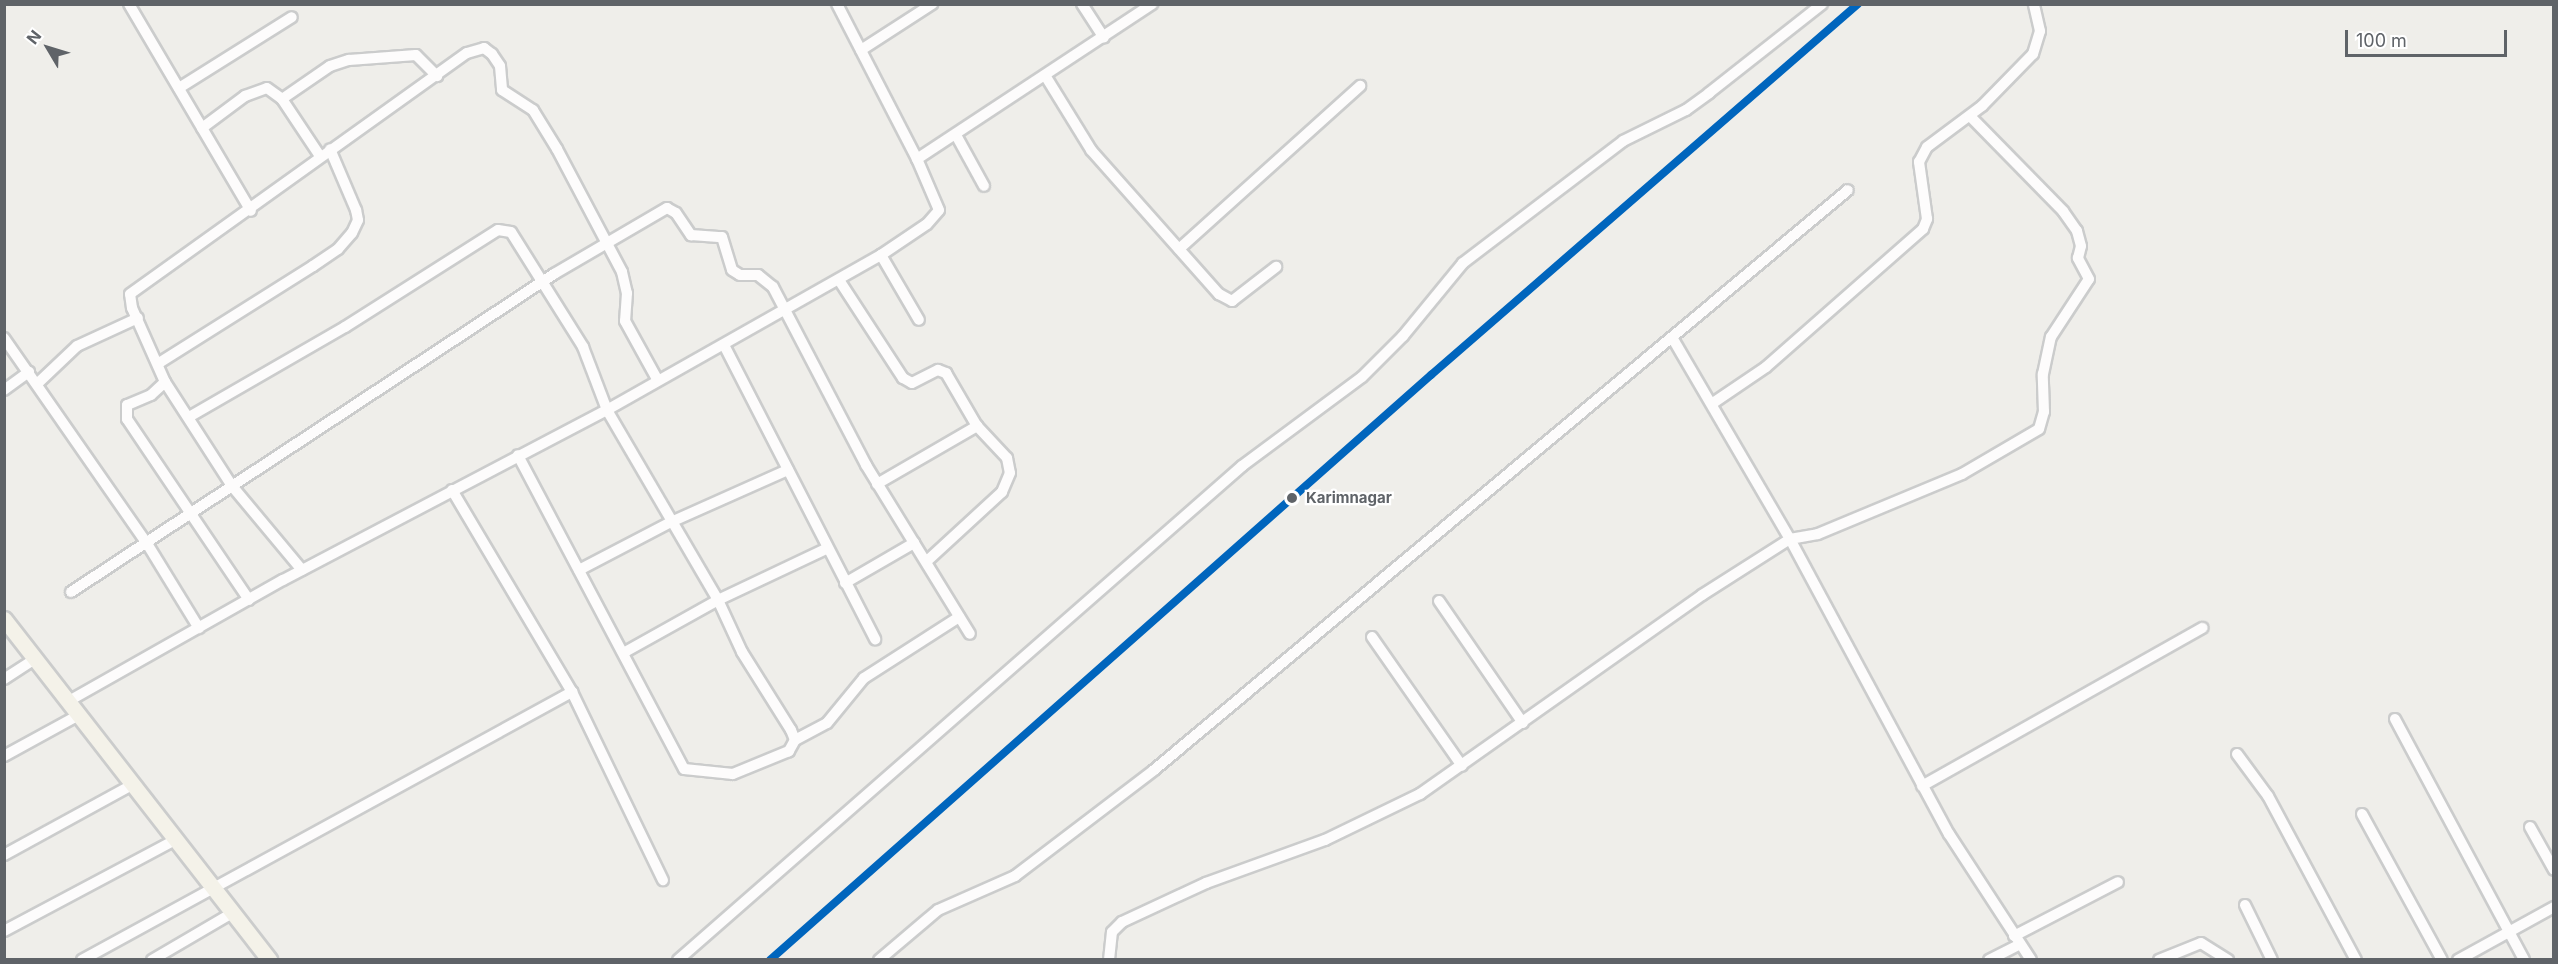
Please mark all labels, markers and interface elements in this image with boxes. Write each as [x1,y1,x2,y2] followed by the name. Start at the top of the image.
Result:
[18,18,78,78] north arrow
[2348,18,2510,56] scale bar
[22,26,45,48] text: N
[2356,30,2407,51] text: 100 m
[1283,489,1301,507] marker: Karimnagar
[1306,489,1392,507] place label: Karimnagar

